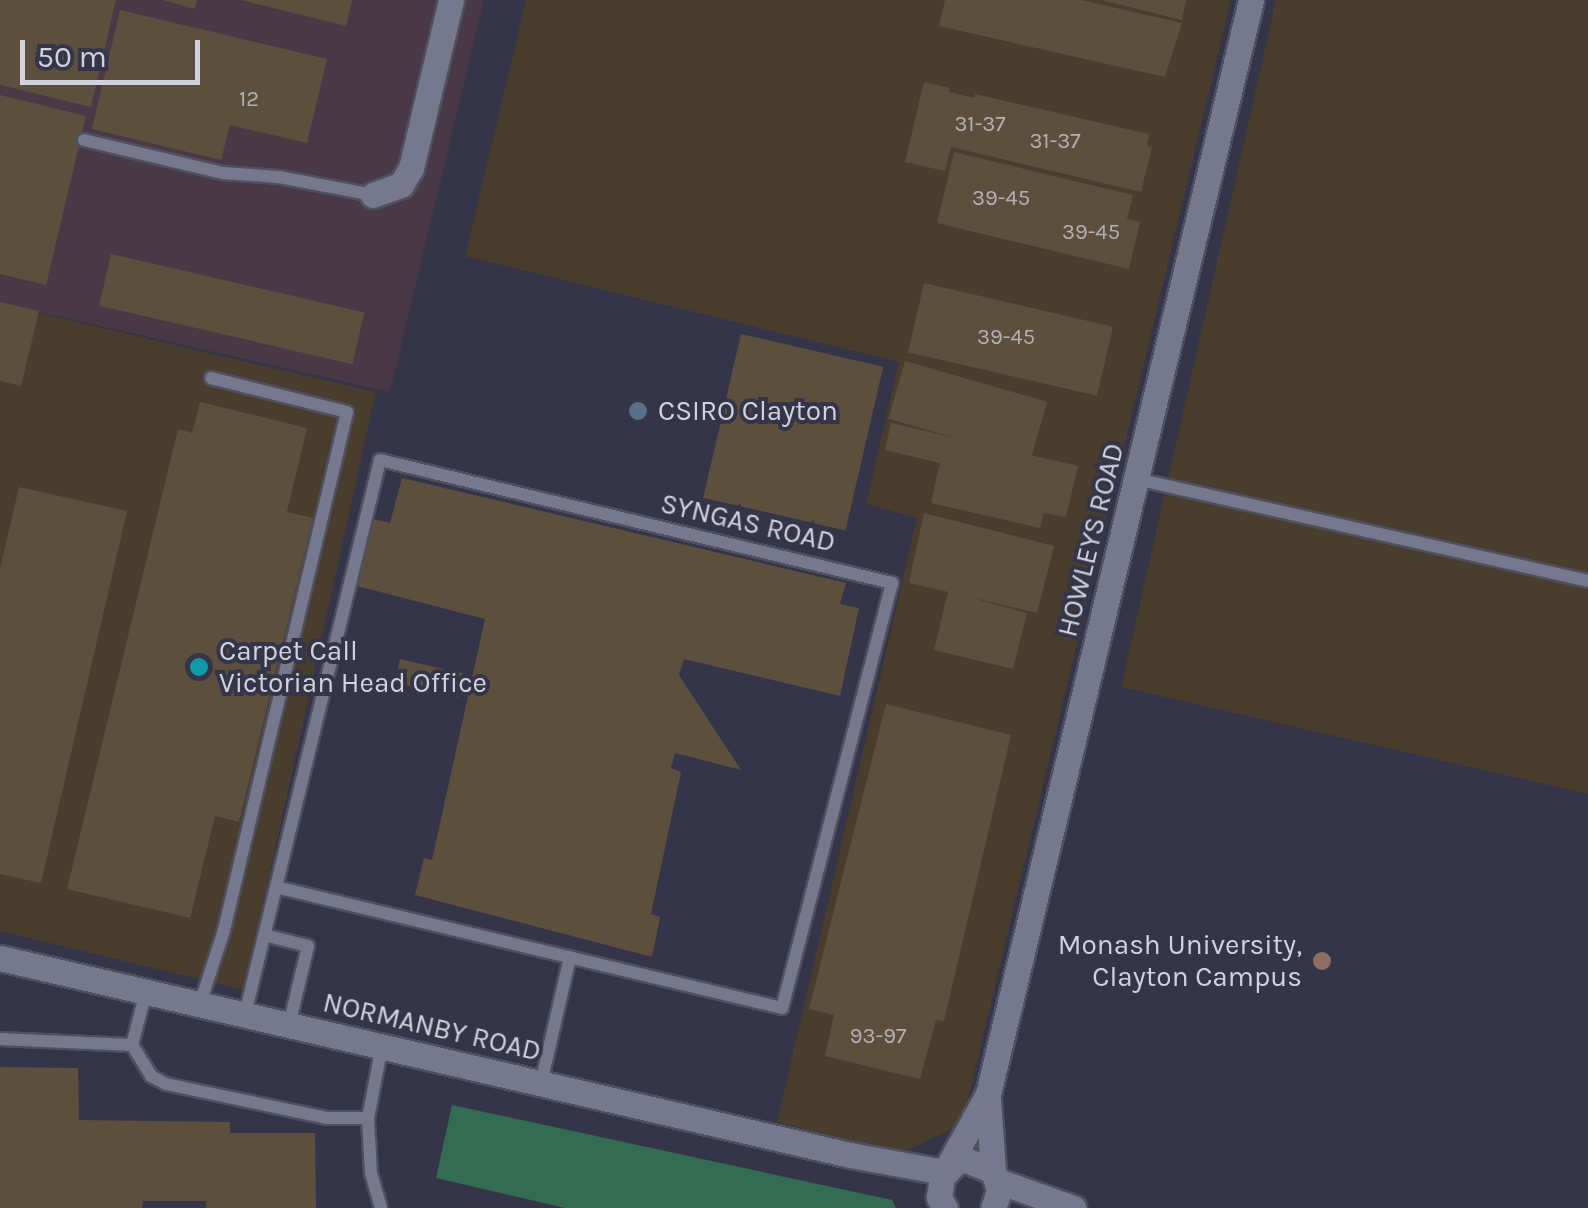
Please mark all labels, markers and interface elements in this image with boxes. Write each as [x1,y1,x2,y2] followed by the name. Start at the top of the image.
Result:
[25,20,205,82] scale bar
[37,39,107,75] text: 50 m
[239,87,259,113] house number: 12
[954,112,1006,138] house number: 31-37
[1029,129,1081,155] house number: 31-37
[972,186,1030,212] house number: 39-45
[1062,220,1120,246] house number: 39-45
[977,325,1035,351] house number: 39-45
[658,394,838,428] place label: CSIRO Clayton
[627,400,649,422] marker: CSIRO Clayton
[1051,440,1131,640] street label: HOWLEYS ROAD
[657,487,839,559] street label: SYNGAS ROAD
[219,634,487,700] place label: Carpet Call Victorian Head Office
[188,656,210,678] marker: Carpet Call Victorian Head Office
[1058,928,1302,994] place label: Monash University, Clayton Campus
[1311,950,1333,972] marker: Monash University, Clayton Campus
[320,986,544,1068] street label: NORMANBY ROAD
[850,1024,906,1050] house number: 93-97

